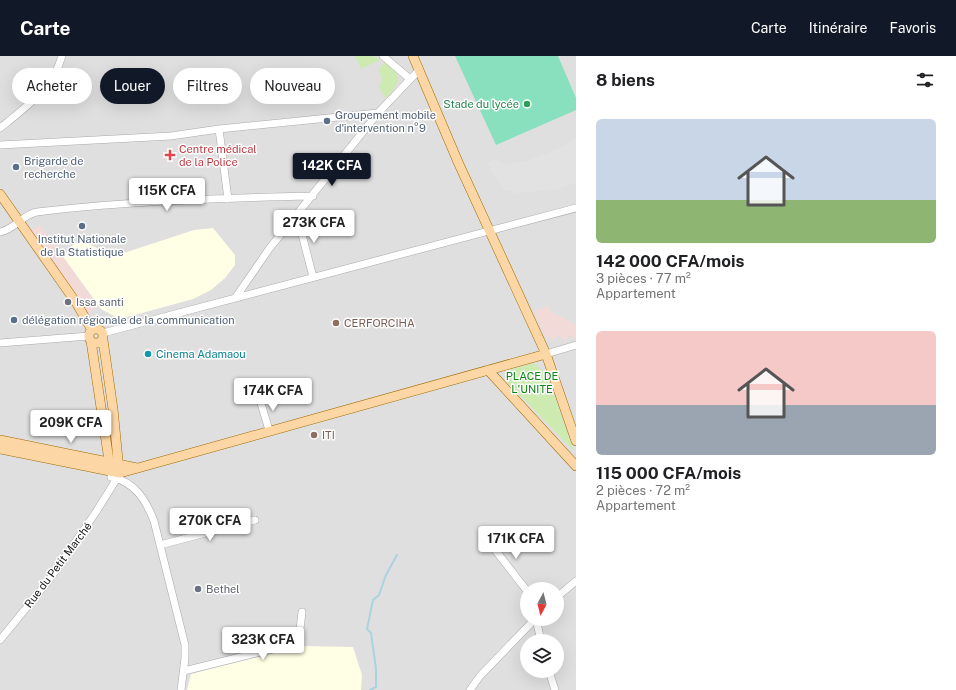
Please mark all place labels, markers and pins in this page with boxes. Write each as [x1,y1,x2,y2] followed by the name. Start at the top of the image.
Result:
[443,98,519,110] place label: Stade du lycée
[522,99,532,109] marker: Stade du lycée
[335,109,436,134] place label: Groupement mobile d'intervention n°9
[322,116,332,126] marker: Groupement mobile d'intervention n°9
[179,143,257,168] place label: Centre médical de la Police
[164,149,176,161] marker: Centre médical de la Police
[291,153,373,187] pin: 142K CFA
[24,155,83,180] place label: Brigarde de recherche
[11,162,21,172] marker: Brigarde de recherche
[126,178,208,212] pin: 115K CFA
[273,210,355,244] pin: 273K CFA
[77,221,87,231] marker: Institut Nationale de la Statistique
[38,233,126,258] place label: Institut Nationale de la Statistique
[76,296,124,308] place label: Issa santi
[63,297,73,307] marker: Issa santi
[22,314,235,326] place label: délégation régionale de la communication
[9,315,19,325] marker: délégation régionale de la communication
[344,317,415,329] place label: CERFORCIHA
[331,318,341,328] marker: CERFORCIHA
[156,348,246,360] place label: Cinema Adamaou
[143,349,153,359] marker: Cinema Adamaou
[232,378,314,412] pin: 174K CFA
[30,410,112,444] pin: 209K CFA
[322,429,335,441] place label: ITI
[309,430,319,440] marker: ITI
[169,508,251,542] pin: 270K CFA
[475,526,557,560] pin: 171K CFA
[206,583,240,595] place label: Bethel
[193,584,203,594] marker: Bethel
[222,627,304,661] pin: 323K CFA

